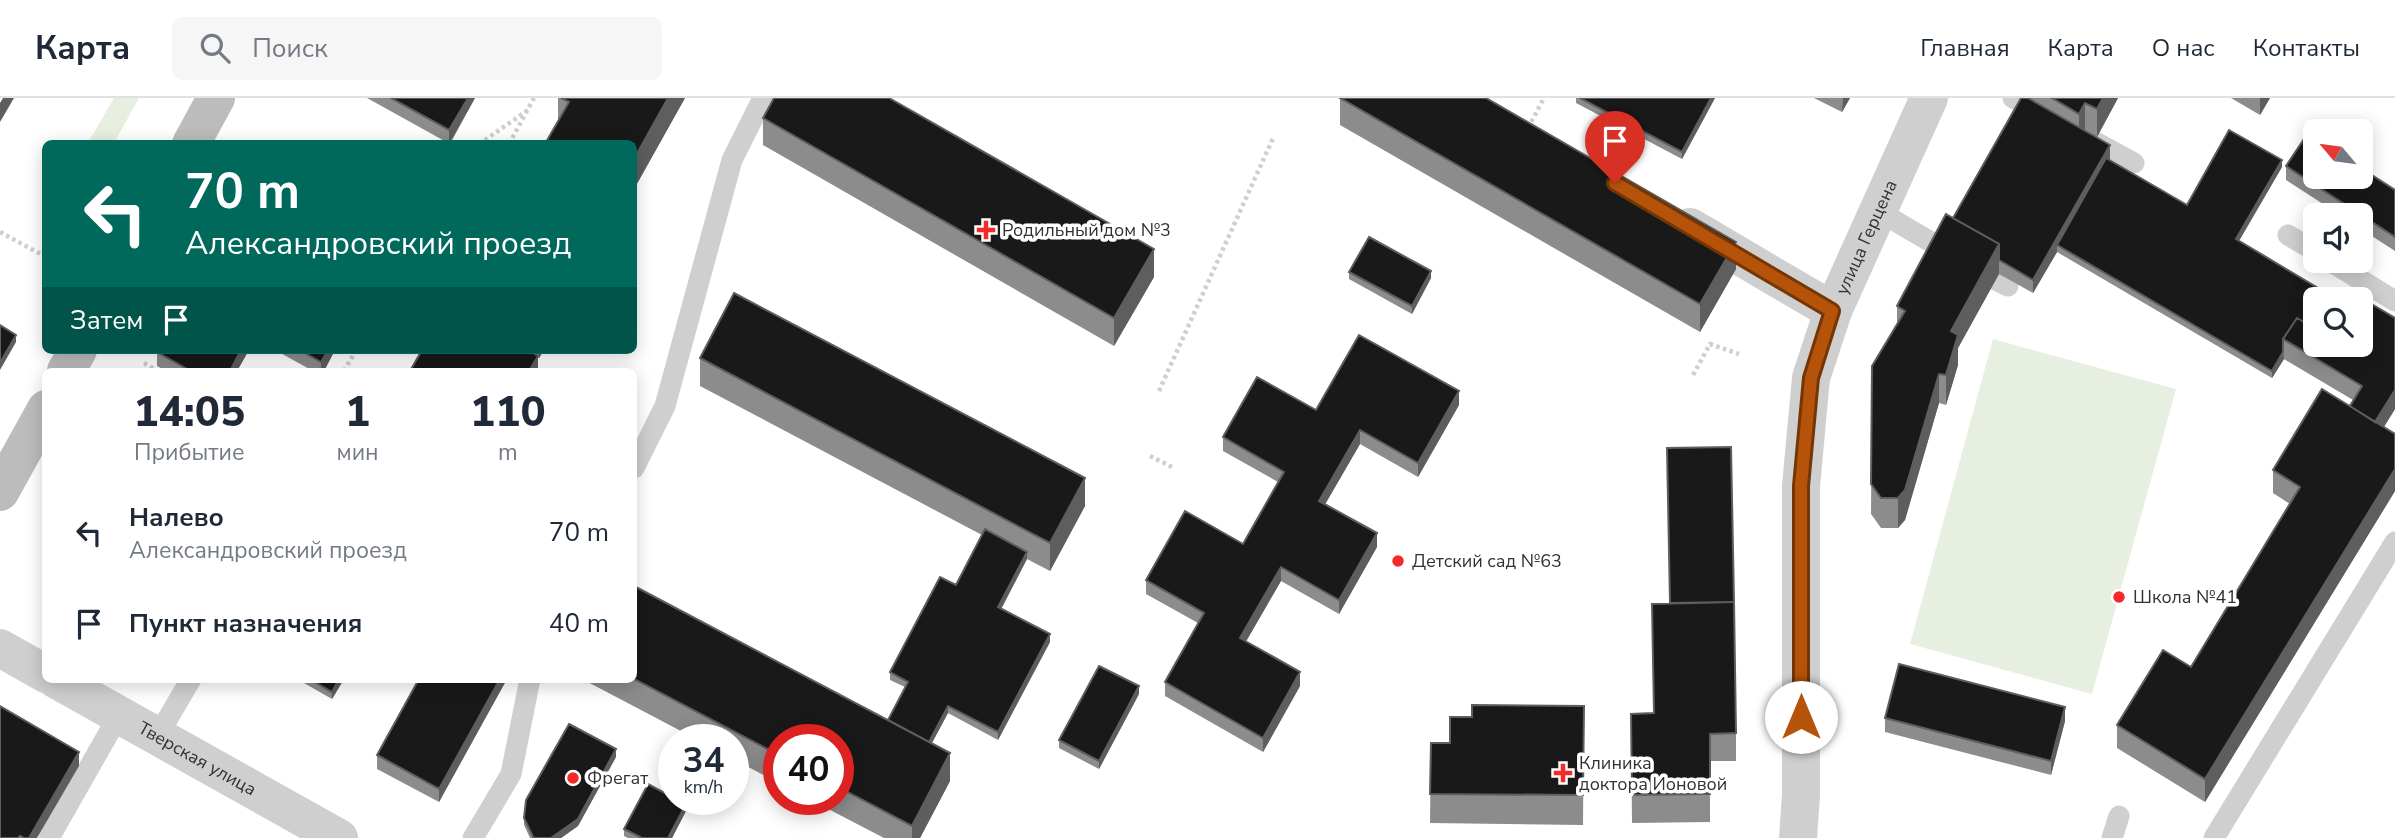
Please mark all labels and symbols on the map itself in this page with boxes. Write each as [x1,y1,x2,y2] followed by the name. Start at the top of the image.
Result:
[1585,111,1645,183] pin
[2303,119,2373,189] north arrow
[1830,176,1903,299] street label: улица Герцена
[1002,218,1171,242] place label: Родильный дом №3
[976,220,996,240] marker: Родильный дом №3
[1412,549,1562,573] place label: Детский сад №63
[1390,553,1406,569] marker: Детский сад №63
[2133,585,2237,609] place label: Школа №41
[2111,589,2127,605] marker: Школа №41
[1764,680,1838,754] position arrow
[134,716,261,801] street label: Тверская улица
[763,724,854,815] speed limit sign: 40
[1579,751,1727,796] place label: Клиника доктора Ионовой
[1553,763,1573,783] marker: Клиника доктора Ионовой
[587,766,648,790] place label: Фрегат
[565,770,581,786] marker: Фрегат

